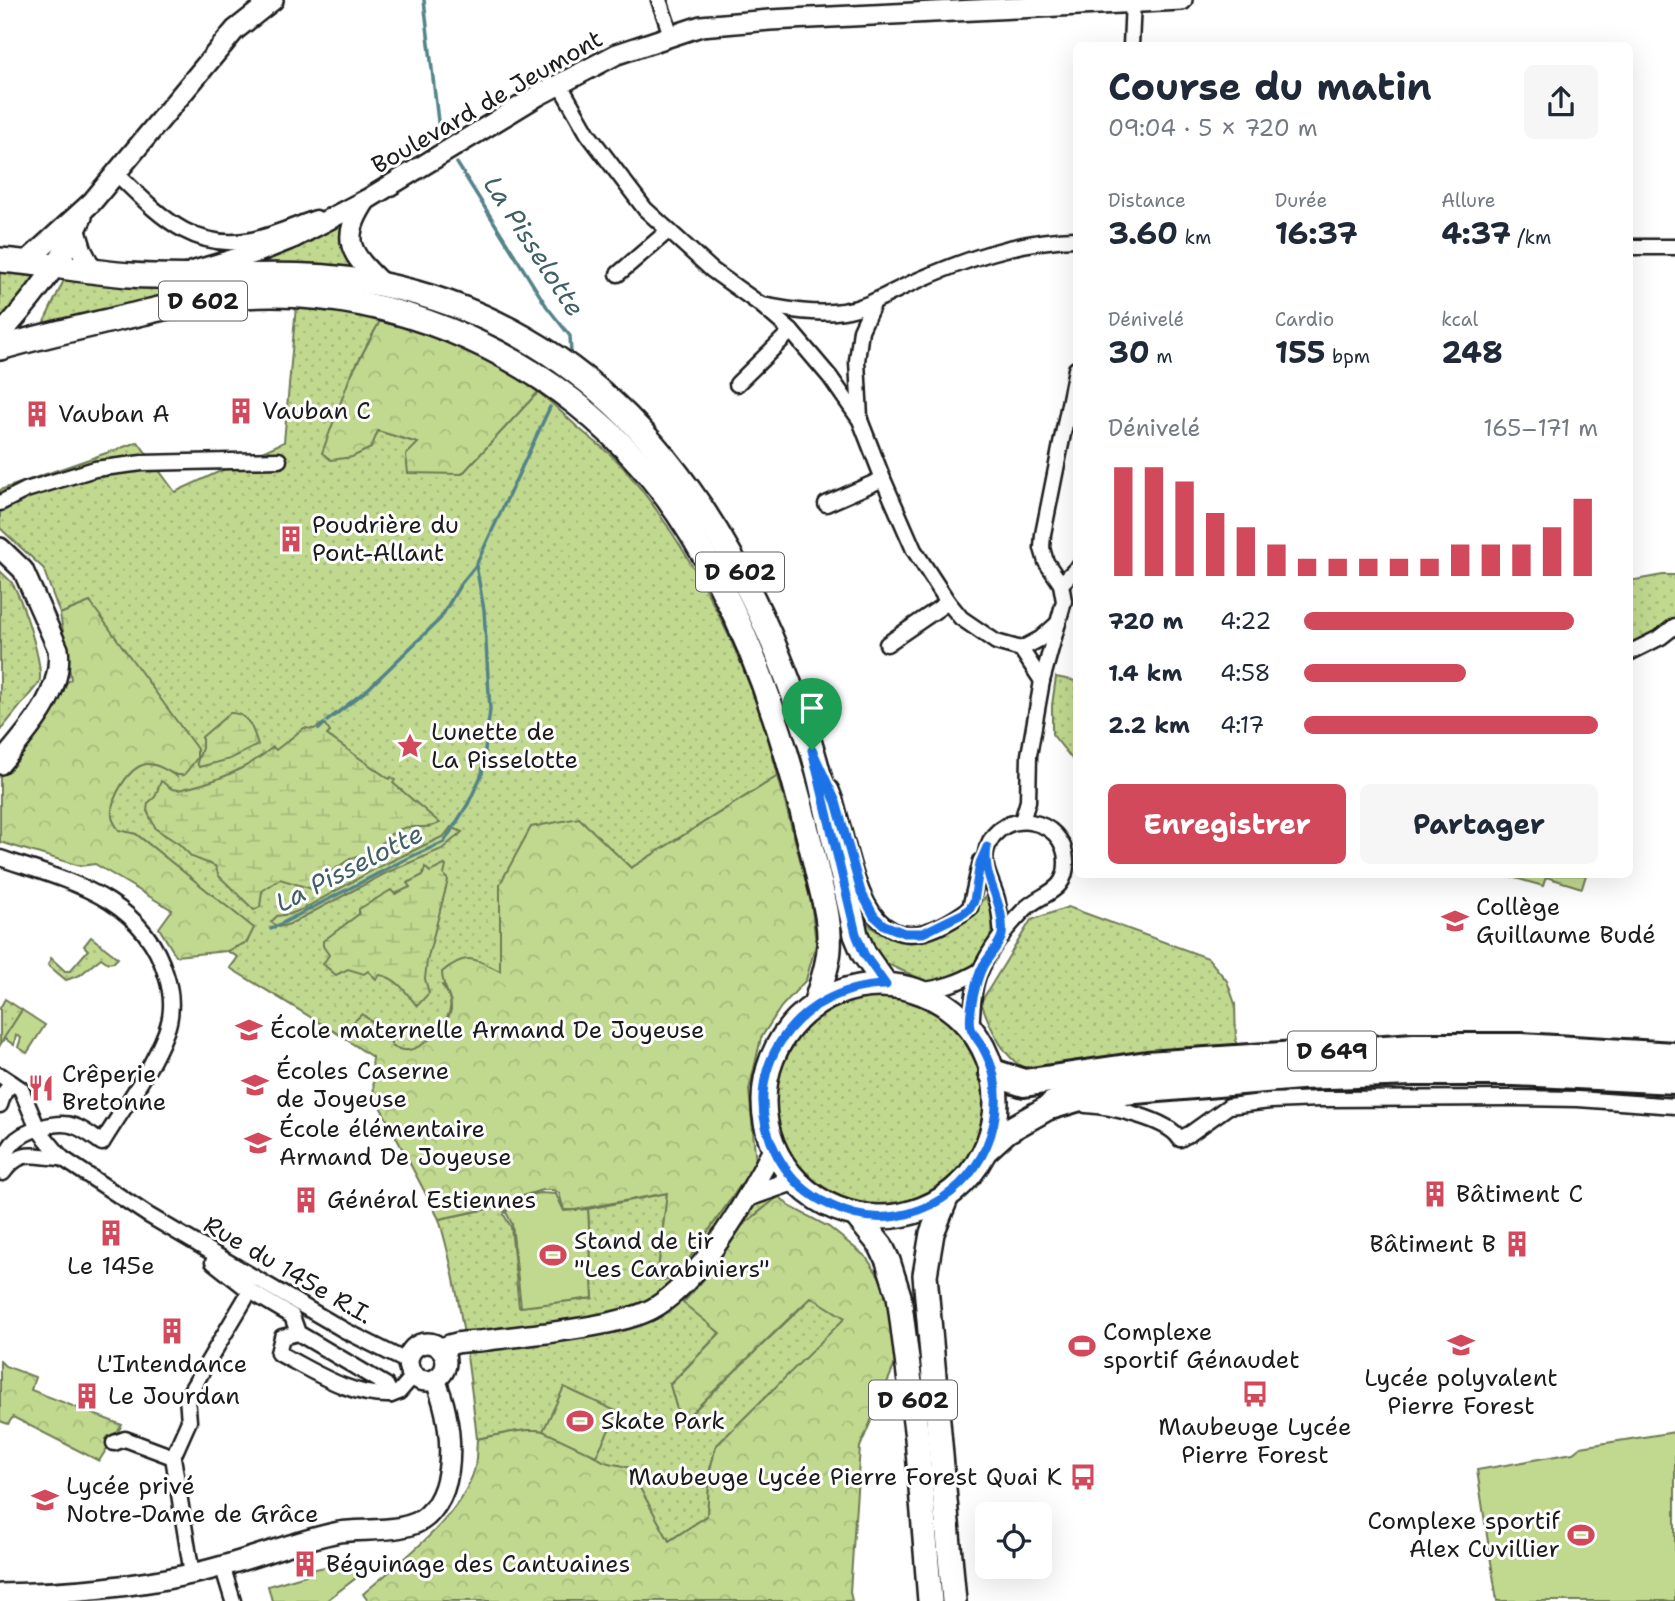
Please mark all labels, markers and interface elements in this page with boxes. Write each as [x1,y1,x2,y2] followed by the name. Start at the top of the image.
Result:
[366,23,608,181] street label: Boulevard de Jeumont
[1108,61,1432,112] text: Course du matin
[1524,65,1598,139] button: share
[1108,113,1317,143] text: 09:04 · 5 × 720 m
[476,169,593,323] water label: La Pisselotte
[1108,188,1186,213] text: Distance
[1275,188,1327,213] text: Durée
[1441,188,1496,213] text: Allure
[1108,213,1178,254] text: 3.60
[1275,213,1358,254] text: 16:37
[1441,213,1511,254] text: 4:37
[1178,225,1211,250] text: km
[1511,225,1551,250] text: /km
[159,282,247,320] road number: D 602
[1108,307,1184,332] text: Dénivelé
[1275,307,1334,332] text: Cardio
[1441,307,1478,332] text: kcal
[1108,332,1150,373] text: 30
[1275,332,1325,373] text: 155
[1441,332,1503,373] text: 248
[1150,344,1173,369] text: m
[1325,344,1370,369] text: bpm
[262,395,371,427] place label: Vauban C
[226,396,256,426] building icon: Vauban C
[58,398,170,430] place label: Vauban A
[22,399,52,429] building icon: Vauban A
[1108,413,1200,443] text: Dénivelé
[1483,413,1598,443] text: 165–171 m
[312,509,459,569] place label: Poudrière du Pont-Allant
[276,524,306,554] building icon: Poudrière du Pont-Allant
[696,552,784,592] road number: D 602
[1108,606,1184,636] text: 720 m
[1220,606,1271,636] text: 4:22
[1108,658,1182,688] text: 1.4 km
[1220,658,1271,688] text: 4:58
[782,678,842,750] pin
[793,689,831,727] icon: arrive
[1108,710,1190,740] text: 2.2 km
[1220,710,1264,740] text: 4:17
[431,716,578,776] place label: Lunette de La Pisselotte
[395,731,425,761] place icon: Lunette de La Pisselotte
[1108,784,1346,864] button: Enregistrer
[1360,784,1598,864] button: Partager
[269,815,429,920] water label: La Pisselotte
[1476,891,1656,951] place label: Collège Guillaume Budé
[1440,906,1470,936] school or university icon: Collège Guillaume Budé
[270,1014,705,1046] place label: École maternelle Armand De Joyeuse
[234,1015,264,1045] school or university icon: École maternelle Armand De Joyeuse
[1288,1032,1376,1070] road number: D 649
[276,1055,449,1115] place label: Écoles Caserne de Joyeuse
[62,1058,166,1118] place label: Crêperie Bretonne
[240,1070,270,1100] school or university icon: Écoles Caserne de Joyeuse
[26,1073,56,1103] restaurant icon: Crêperie Bretonne
[279,1113,512,1173] place label: École élémentaire Armand De Joyeuse
[243,1128,273,1158] school or university icon: École élémentaire Armand De Joyeuse
[1456,1178,1583,1210] place label: Bâtiment C
[1420,1179,1450,1209] building icon: Bâtiment C
[327,1184,536,1216] place label: Général Estiennes
[291,1185,321,1215] building icon: Général Estiennes
[198,1209,378,1331] street label: Rue du 145e R.I.
[96,1218,126,1248] building icon: Le 145e
[574,1225,770,1285] place label: Stand de tir "Les Carabiniers"
[1369,1228,1496,1260] place label: Bâtiment B
[1502,1229,1532,1259] building icon: Bâtiment B
[538,1240,568,1270] sports icon: Stand de tir "Les Carabiniers"
[67,1250,155,1282] place label: Le 145e
[157,1316,187,1346] building icon: L'Intendance
[1103,1316,1300,1376] place label: Complexe sportif Génaudet
[1446,1330,1476,1360] school or university icon: Lycée polyvalent Pierre Forest
[1067,1331,1097,1361] sports icon: Complexe sportif Génaudet
[97,1348,247,1380] place label: L'Intendance
[1364,1362,1558,1422] place label: Lycée polyvalent Pierre Forest
[1240,1379,1270,1409] bus stop icon: Maubeuge Lycée Pierre Forest
[108,1380,240,1412] place label: Le Jourdan
[869,1380,957,1420] road number: D 602
[72,1381,102,1411] building icon: Le Jourdan
[601,1405,725,1437] place label: Skate Park
[565,1406,595,1436] sports icon: Skate Park
[1158,1411,1352,1471] place label: Maubeuge Lycée Pierre Forest
[628,1461,1062,1493] place label: Maubeuge Lycée Pierre Forest Quai K
[1068,1462,1098,1492] bus stop icon: Maubeuge Lycée Pierre Forest Quai K
[66,1470,319,1530] place label: Lycée privé Notre-Dame de Grâce
[30,1485,60,1515] school or university icon: Lycée privé Notre-Dame de Grâce
[975,1502,1052,1579] map controls
[975,1502,1052,1579] button: locate
[1367,1505,1561,1565] place label: Complexe sportif Alex Cuvillier
[1566,1520,1596,1550] sports icon: Complexe sportif Alex Cuvillier
[326,1548,630,1580] place label: Béguinage des Cantuaines
[290,1549,320,1579] building icon: Béguinage des Cantuaines

